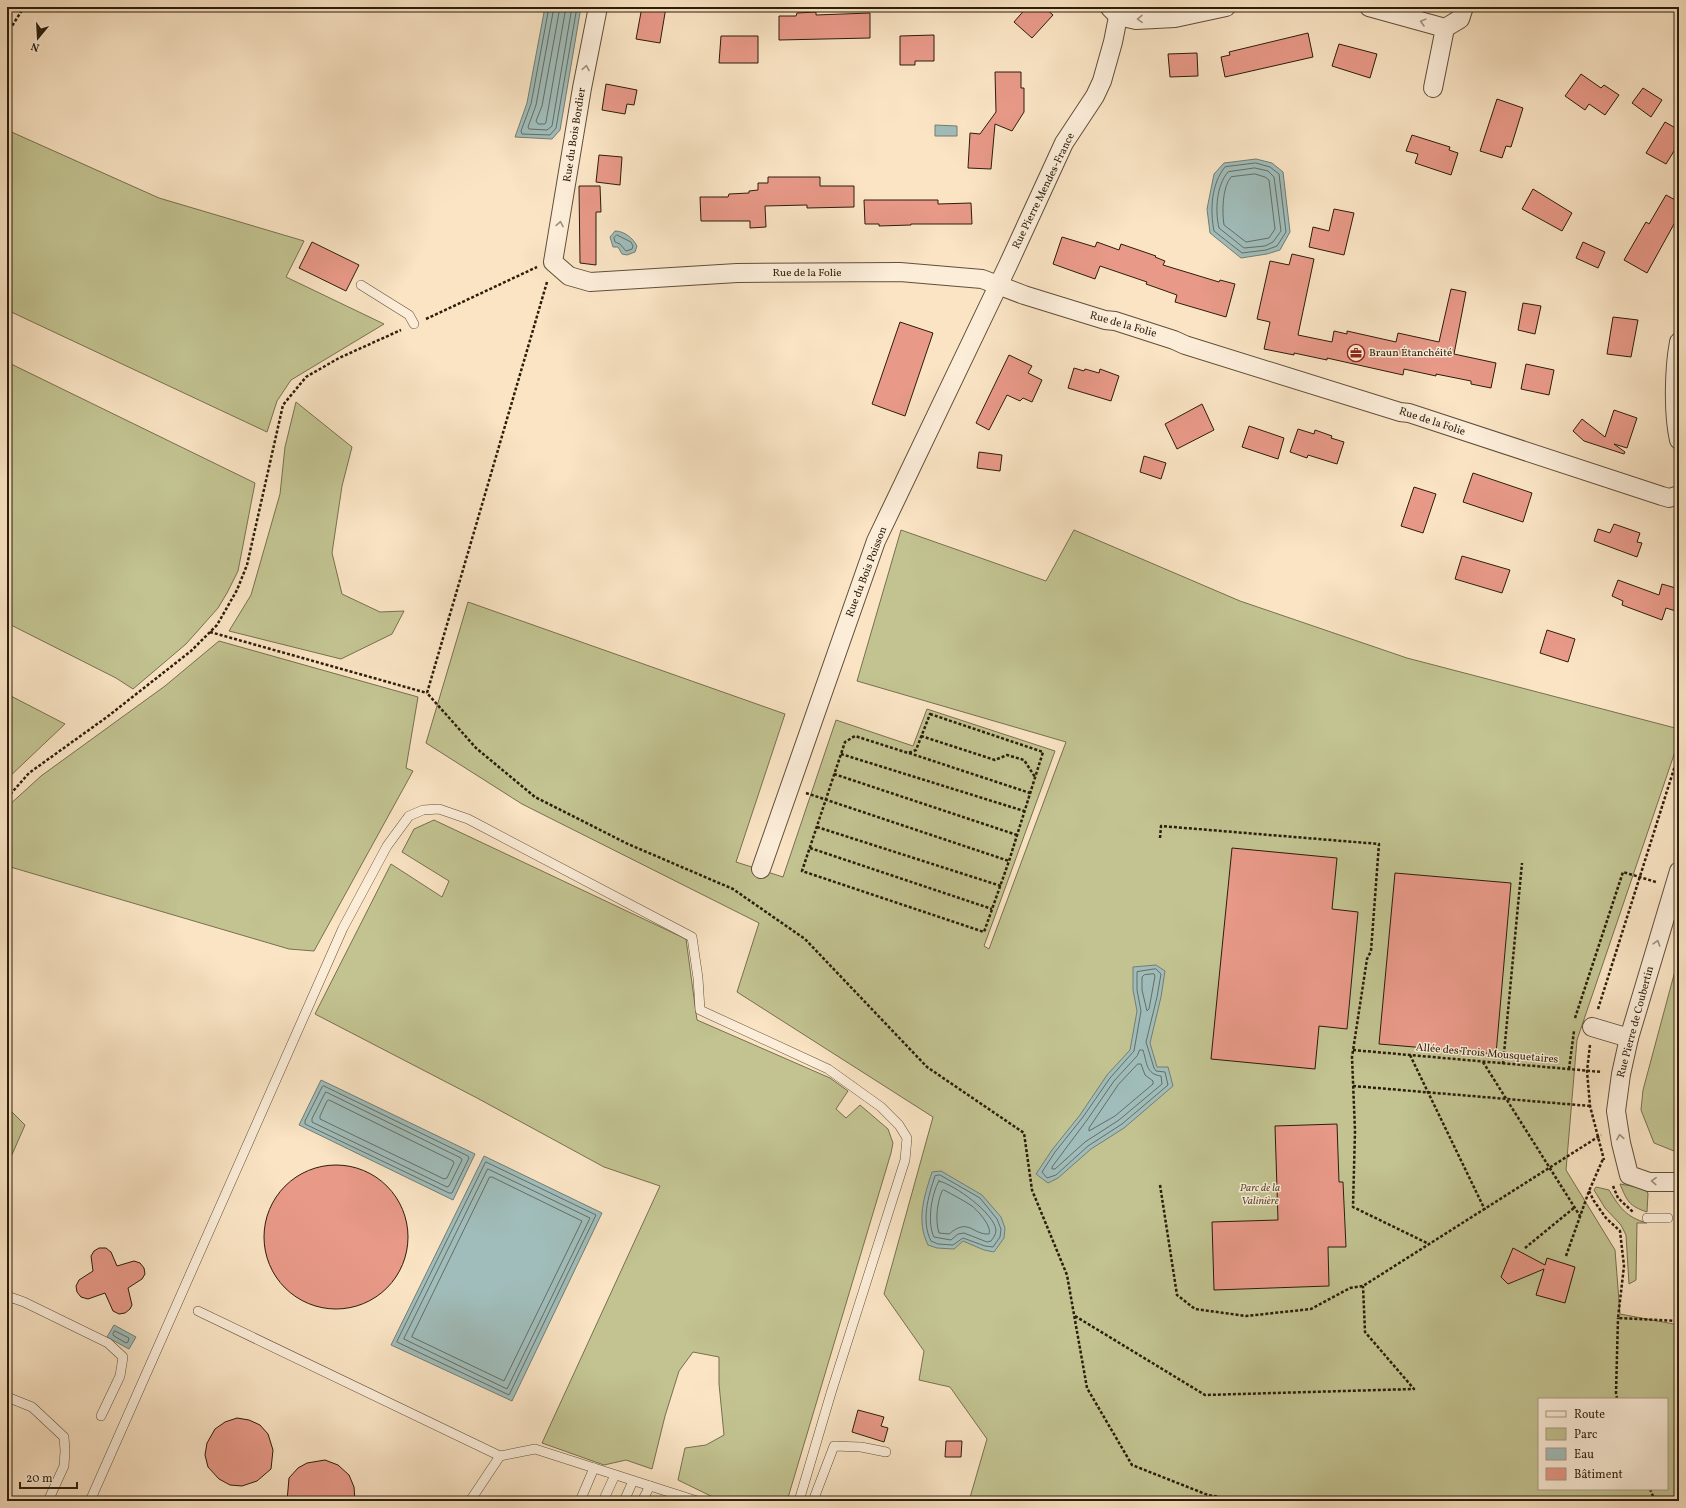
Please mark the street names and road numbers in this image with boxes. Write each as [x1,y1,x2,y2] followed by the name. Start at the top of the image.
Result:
[560,86,590,183] street label: Rue du Bois Bordier
[1009,130,1079,252] street label: Rue Pierre Mendes-France
[773,266,841,281] street label: Rue de la Folie
[1088,308,1158,342] street label: Rue de la Folie
[1397,404,1467,440] street label: Rue de la Folie
[843,524,891,619] street label: Rue du Bois Poisson
[1614,964,1658,1080] street label: Rue Pierre de Coubertin
[1415,1040,1559,1068] street label: Allée des Trois Mousquetaires

